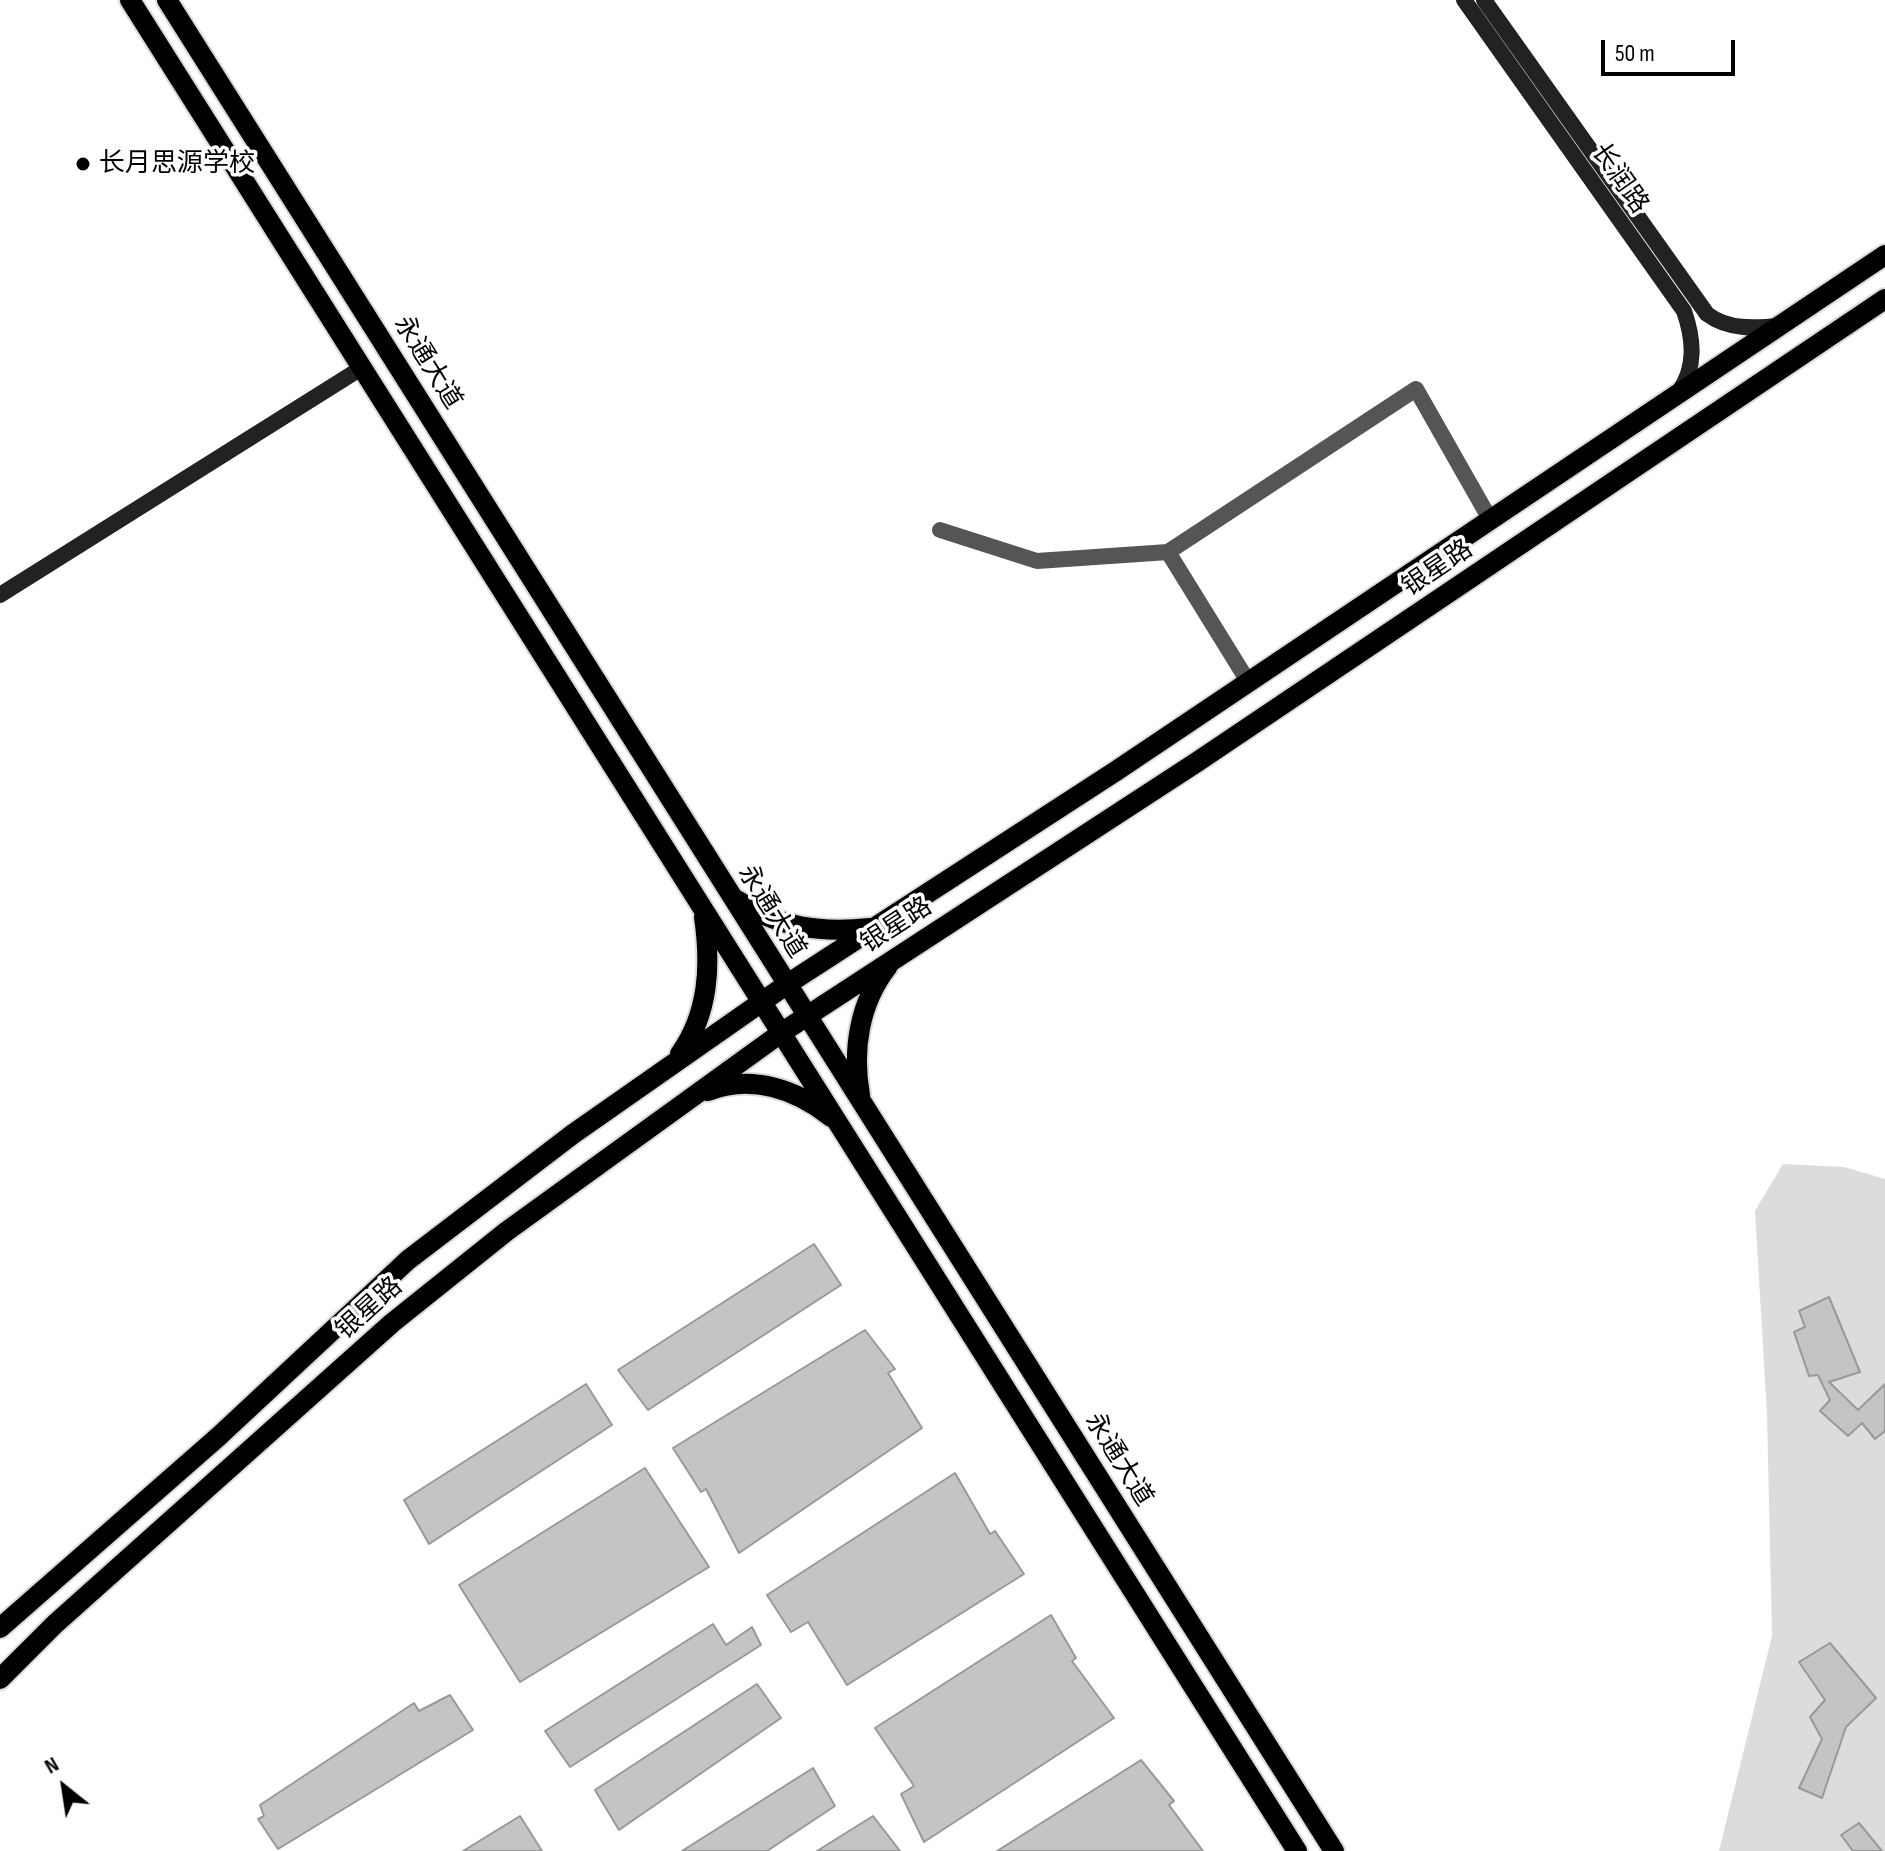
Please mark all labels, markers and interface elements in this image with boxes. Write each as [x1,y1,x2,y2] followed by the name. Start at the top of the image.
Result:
[1605,24,1739,74] scale bar
[1615,39,1655,68] text: 50 m
[1584,138,1654,220] street label: 长润路
[99,148,255,180] place label: 长月思源学校
[74,155,92,173] marker: 长月思源学校
[386,311,468,415] street label: 永通大道
[1397,534,1479,604] street label: 银星路
[730,860,812,964] street label: 永通大道
[856,892,938,960] street label: 银星路
[331,1271,409,1347] street label: 银星路
[1077,1408,1159,1512] street label: 永通大道
[24,1747,104,1827] north arrow
[40,1751,64,1780] text: N

